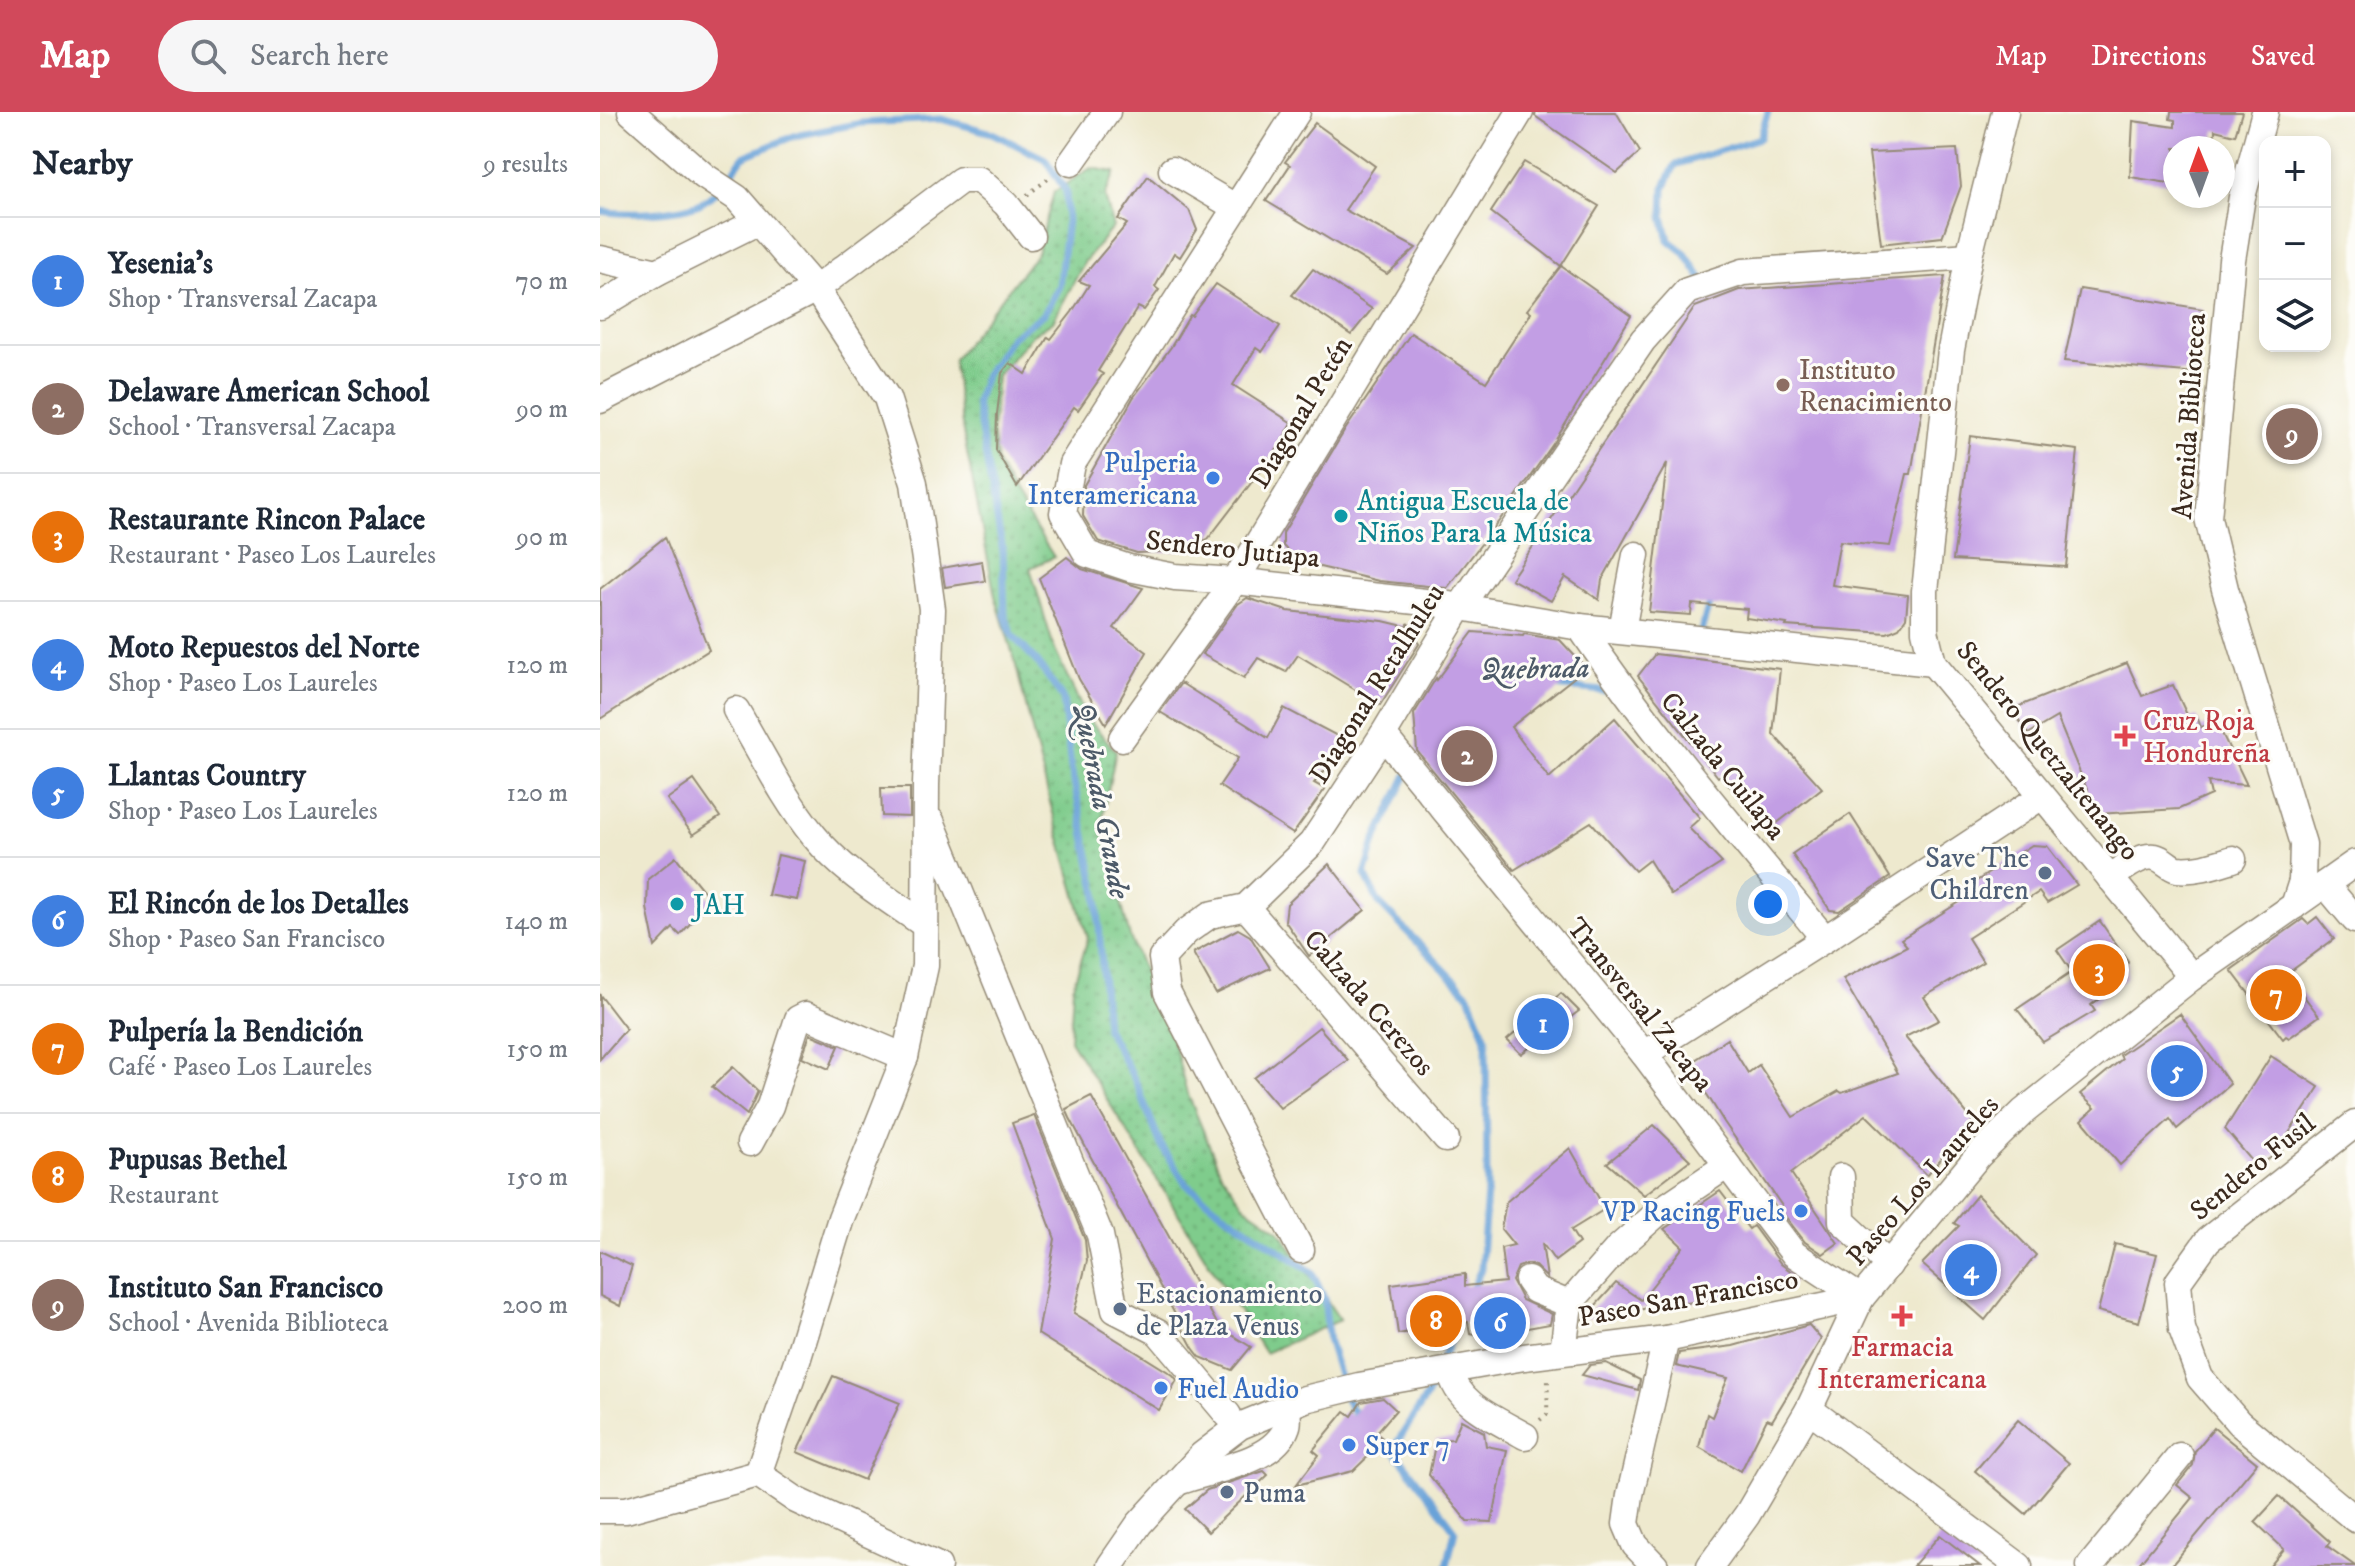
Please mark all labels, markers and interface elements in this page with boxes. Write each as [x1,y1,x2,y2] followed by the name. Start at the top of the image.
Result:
[158,20,718,92] search box
[40,32,110,80] text: Map
[186,34,230,78] icon: search
[250,38,389,75] text: Search here
[1995,39,2047,74] text: Map
[2091,39,2207,74] text: Directions
[2251,39,2315,74] text: Saved
[2163,136,2235,208] north arrow
[2259,136,2331,352] map controls
[2259,136,2331,208] button: +
[32,143,133,185] text: Nearby
[483,148,568,181] text: 9 results
[2259,208,2331,280] button: −
[108,246,213,283] text: Yesenia's
[53,265,63,298] text: 1
[515,265,568,298] text: 70 m
[2259,280,2331,352] button: layers
[108,283,377,316] text: Shop · Transversal Zacapa
[2165,312,2214,520] street label: Avenida Biblioteca
[1242,330,1360,495] street label: Diagonal Petén
[1799,353,1952,420] place label: Instituto Renacimiento
[108,374,429,411] text: Delaware American School
[1774,376,1792,394] marker: Instituto Renacimiento
[52,393,64,426] text: 2
[516,393,568,426] text: 90 m
[2266,404,2318,464] pin: 9
[108,411,396,444] text: School · Transversal Zacapa
[1027,446,1197,513] place label: Pulperia Interamericana
[1204,469,1222,487] marker: Pulperia Interamericana
[1357,484,1592,551] place label: Antigua Escuela de Niños Para la Música
[108,502,425,539] text: Restaurante Rincon Palace
[1332,507,1350,525] marker: Antigua Escuela de Niños Para la Música
[53,521,63,554] text: 3
[516,521,568,554] text: 90 m
[1144,523,1322,576] street label: Sendero Jutiapa
[108,539,436,572] text: Restaurant · Paseo Los Laureles
[1302,577,1453,790] street label: Diagonal Retalhuleu
[108,630,420,667] text: Moto Repuestos del Norte
[1948,634,2147,868] street label: Sendero Quetzaltenango
[51,649,65,682] text: 4
[507,649,568,682] text: 120 m
[1480,650,1590,689] water label: Quebrada
[108,667,378,700] text: Shop · Paseo Los Laureles
[1652,685,1793,847] street label: Calzada Cuilapa
[1063,699,1138,902] water label: Quebrada Grande
[2143,704,2270,771] place label: Cruz Roja Hondureña
[2114,725,2136,747] marker: Cruz Roja Hondureña
[1441,726,1493,786] pin: 2
[108,758,306,795] text: Llantas Country
[52,777,64,810] text: 5
[507,777,568,810] text: 120 m
[108,795,378,828] text: Shop · Paseo Los Laureles
[1925,841,2029,908] place label: Save The Children
[2036,864,2054,882] marker: Save The Children
[1748,884,1788,924] your location
[108,886,409,923] text: El Rincón de los Detalles
[690,888,745,923] place label: JAH
[668,895,686,913] marker: JAH
[51,905,65,938] text: 6
[504,905,568,938] text: 140 m
[1559,911,1721,1099] street label: Transversal Zacapa
[108,923,385,956] text: Shop · Paseo San Francisco
[1296,923,1442,1083] street label: Calzada Cerezos
[2073,940,2125,1000] pin: 3
[2250,965,2302,1025] pin: 7
[1517,994,1569,1054] pin: 1
[108,1014,363,1051] text: Pulpería la Bendición
[51,1033,65,1066] text: 7
[507,1033,568,1066] text: 150 m
[2151,1041,2203,1101] pin: 5
[108,1051,372,1084] text: Café · Paseo Los Laureles
[1839,1088,2007,1273] street label: Paseo Los Laureles
[2183,1106,2323,1228] street label: Sendero Fusil
[108,1142,287,1179] text: Pupusas Bethel
[51,1161,65,1194] text: 8
[507,1161,568,1194] text: 150 m
[108,1179,219,1212] text: Restaurant
[1601,1195,1785,1230] place label: VP Racing Fuels
[1792,1202,1810,1220] marker: VP Racing Fuels
[1945,1240,1997,1300] pin: 4
[1575,1262,1801,1335] street label: Paseo San Francisco
[108,1270,383,1307] text: Instituto San Francisco
[1136,1277,1322,1344] place label: Estacionamiento de Plaza Venus
[52,1289,64,1322] text: 9
[502,1289,568,1322] text: 200 m
[1410,1291,1462,1351] pin: 8
[1474,1293,1526,1353] pin: 6
[1111,1300,1129,1318] marker: Estacionamiento de Plaza Venus
[108,1307,388,1340] text: School · Avenida Biblioteca
[1893,1307,1911,1325] marker: Farmacia Interamericana
[1817,1330,1987,1397] place label: Farmacia Interamericana
[1177,1372,1299,1407] place label: Fuel Audio
[1152,1379,1170,1397] marker: Fuel Audio
[1365,1429,1450,1464] place label: Super 7
[1340,1436,1358,1454] marker: Super 7
[1243,1476,1306,1511] place label: Puma
[1218,1483,1236,1501] marker: Puma

